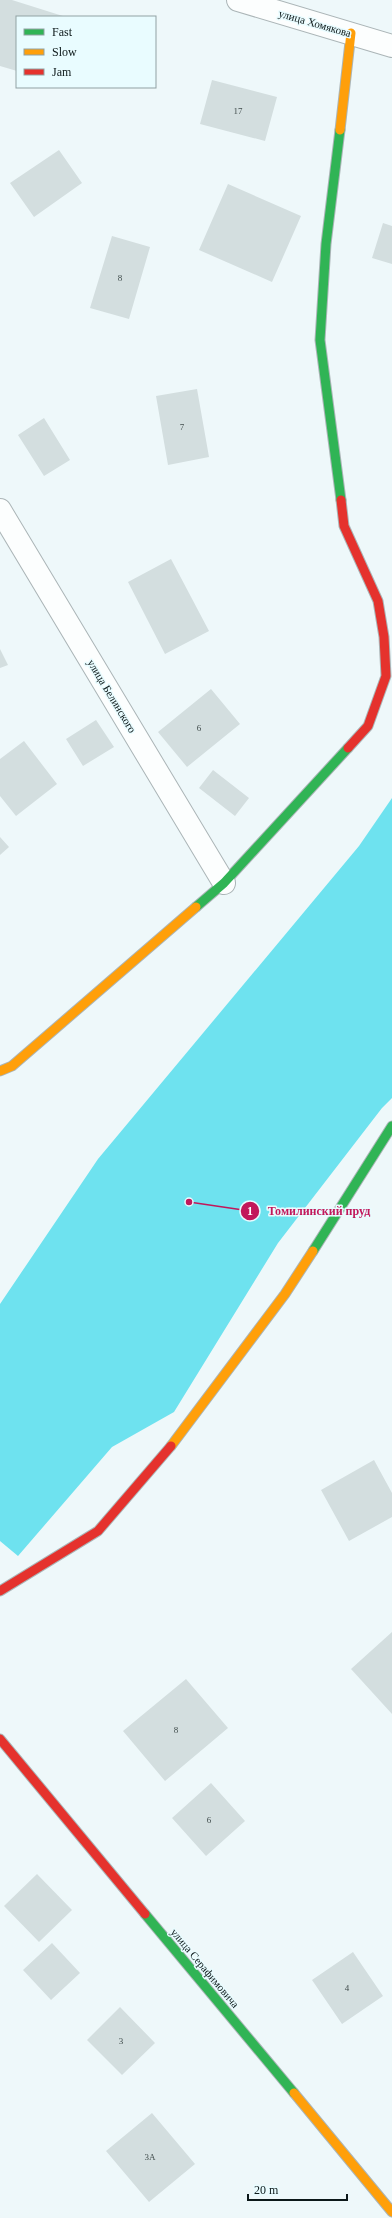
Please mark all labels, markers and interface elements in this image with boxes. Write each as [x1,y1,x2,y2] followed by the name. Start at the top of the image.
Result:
[277,7,353,39] street label: улица Хомякова
[16,16,156,88] legend
[52,25,73,39] text: Fast
[52,45,77,59] text: Slow
[52,65,72,79] text: Jam
[234,106,243,116] house number: 17
[118,273,123,283] house number: 8
[180,422,185,432] house number: 7
[85,657,139,735] street label: улица Белинского
[197,723,202,733] house number: 6
[240,1199,379,1223] callout: Томилинский пруд
[247,1204,253,1218] text: 1
[268,1204,370,1218] text: Томилинский пруд
[174,1725,179,1735] house number: 8
[207,1815,212,1825] house number: 6
[168,1926,242,2010] street label: улица Серафимовича
[345,1983,350,1993] house number: 4
[119,2036,124,2046] house number: 3
[145,2152,156,2162] house number: 3А
[248,2176,347,2202] scale bar
[254,2183,279,2197] text: 20 m

